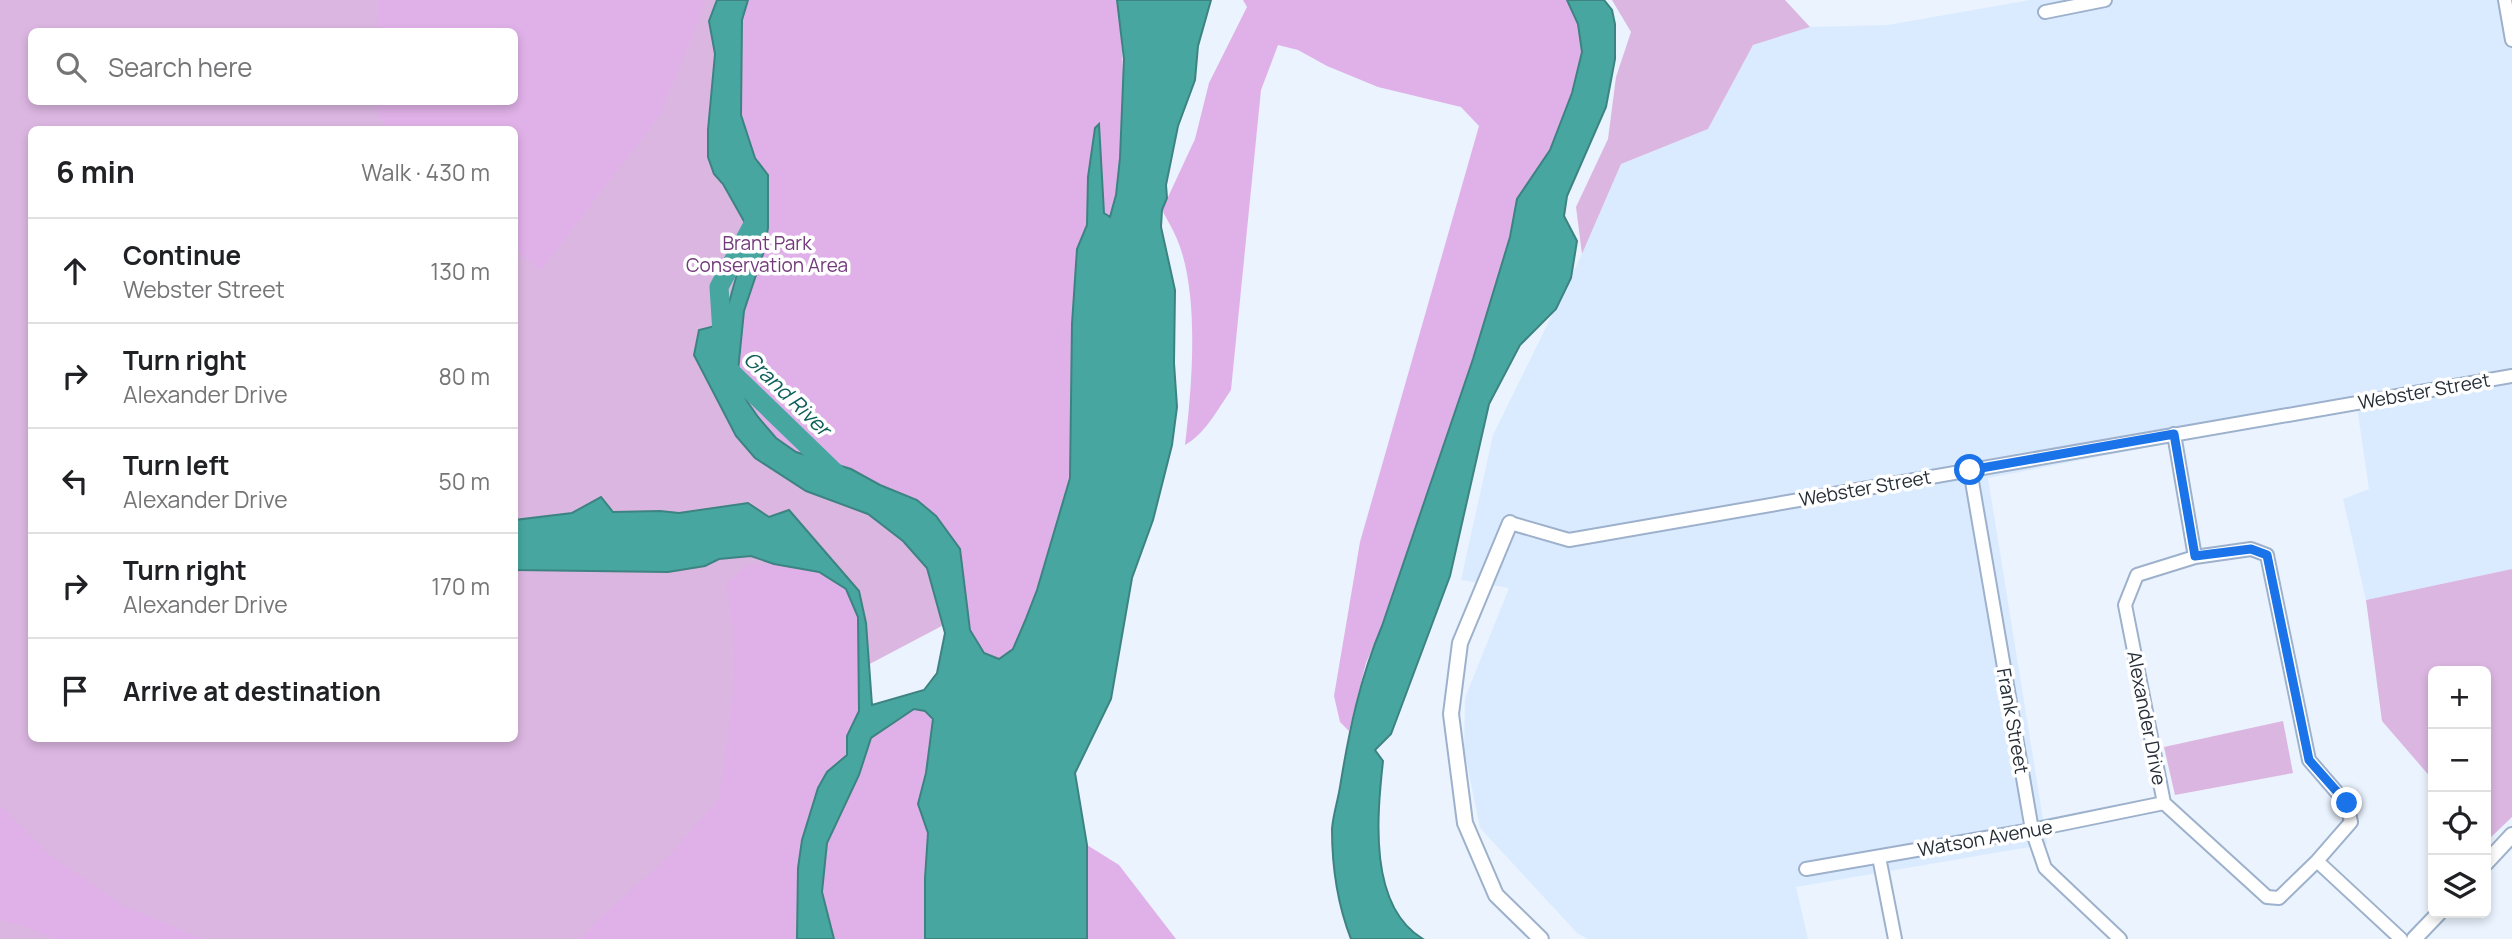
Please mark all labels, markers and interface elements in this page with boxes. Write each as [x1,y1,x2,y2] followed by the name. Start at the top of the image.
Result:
[28,28,518,105] search box
[52,48,90,86] icon: search
[108,49,253,85] text: Search here
[56,151,135,192] text: 6 min
[361,156,490,188] text: Walk · 430 m
[686,230,848,278] park label: Brant Park Conservation Area
[123,237,241,273] text: Continue
[56,252,94,290] icon: ahead
[430,255,490,287] text: 130 m
[123,273,285,305] text: Webster Street
[123,342,247,378] text: Turn right
[738,345,839,444] water label: Grand River
[56,357,94,395] icon: right
[439,360,490,392] text: 80 m
[2356,367,2492,415] street label: Webster Street
[123,378,288,410] text: Alexander Drive
[123,447,230,483] text: Turn left
[1954,454,1985,485] route start
[56,462,94,500] icon: left
[1797,464,1933,512] street label: Webster Street
[439,465,490,497] text: 50 m
[123,483,288,515] text: Alexander Drive
[123,552,247,588] text: Turn right
[56,567,94,605] icon: right
[431,570,490,602] text: 170 m
[123,588,288,620] text: Alexander Drive
[2121,649,2173,787] street label: Alexander Drive
[1991,666,2035,776] street label: Frank Street
[2428,666,2491,918] map controls
[2428,666,2491,729] button: +
[56,672,94,710] icon: arrive
[123,673,381,709] text: Arrive at destination
[2428,729,2491,792] button: −
[2331,787,2362,818] route end
[2428,792,2491,855] button: locate
[1916,813,2054,863] street label: Watson Avenue
[2428,855,2491,918] button: layers

